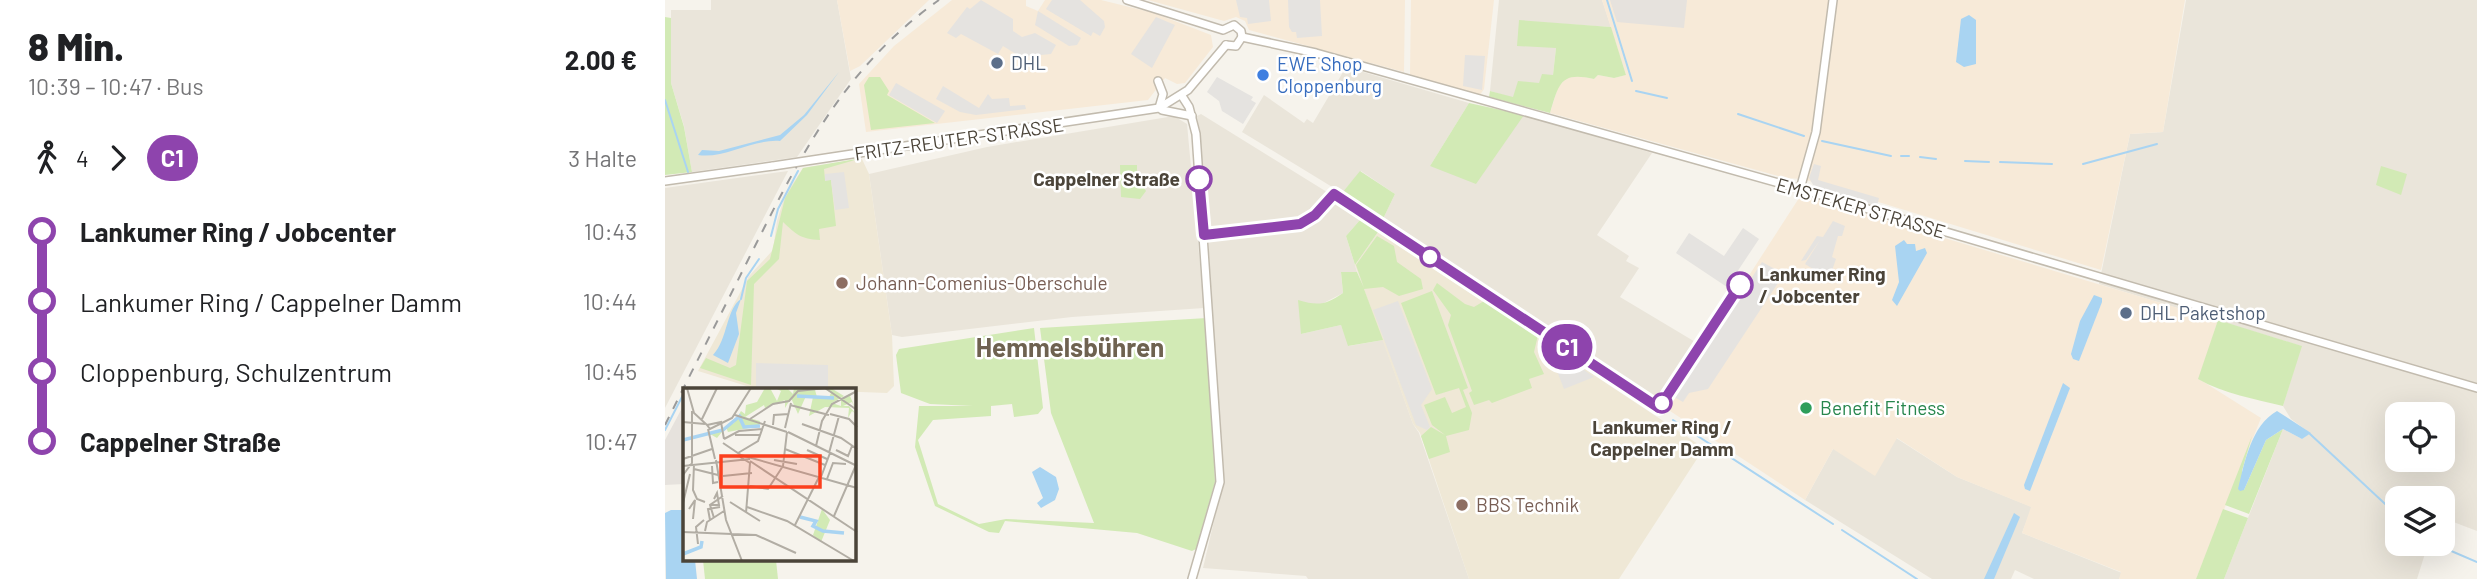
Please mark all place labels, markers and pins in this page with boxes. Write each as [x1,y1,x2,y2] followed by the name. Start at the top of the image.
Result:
[1011,51,1046,74] place label: DHL
[1277,52,1382,97] place label: EWE Shop Cloppenburg
[989,55,1005,71] marker: DHL
[1255,67,1271,83] marker: EWE Shop Cloppenburg
[1186,166,1212,192] marker: Cappelner Straße
[1033,167,1180,190] place label: Cappelner Straße
[1420,247,1440,267] unlabelled marker
[1759,262,1885,307] place label: Lankumer Ring / Jobcenter
[856,271,1108,294] place label: Johann-Comenius-Oberschule
[1727,272,1753,298] marker: Lankumer Ring / Jobcenter
[834,275,850,291] marker: Johann-Comenius-Oberschule
[2140,301,2266,324] place label: DHL Paketshop
[2118,305,2134,321] marker: DHL Paketshop
[1652,393,1672,413] marker: Lankumer Ring / Cappelner Damm
[1820,396,1945,419] place label: Benefit Fitness
[1798,400,1814,416] marker: Benefit Fitness
[1590,415,1734,460] place label: Lankumer Ring / Cappelner Damm
[1476,493,1579,516] place label: BBS Technik
[1454,497,1470,513] marker: BBS Technik

